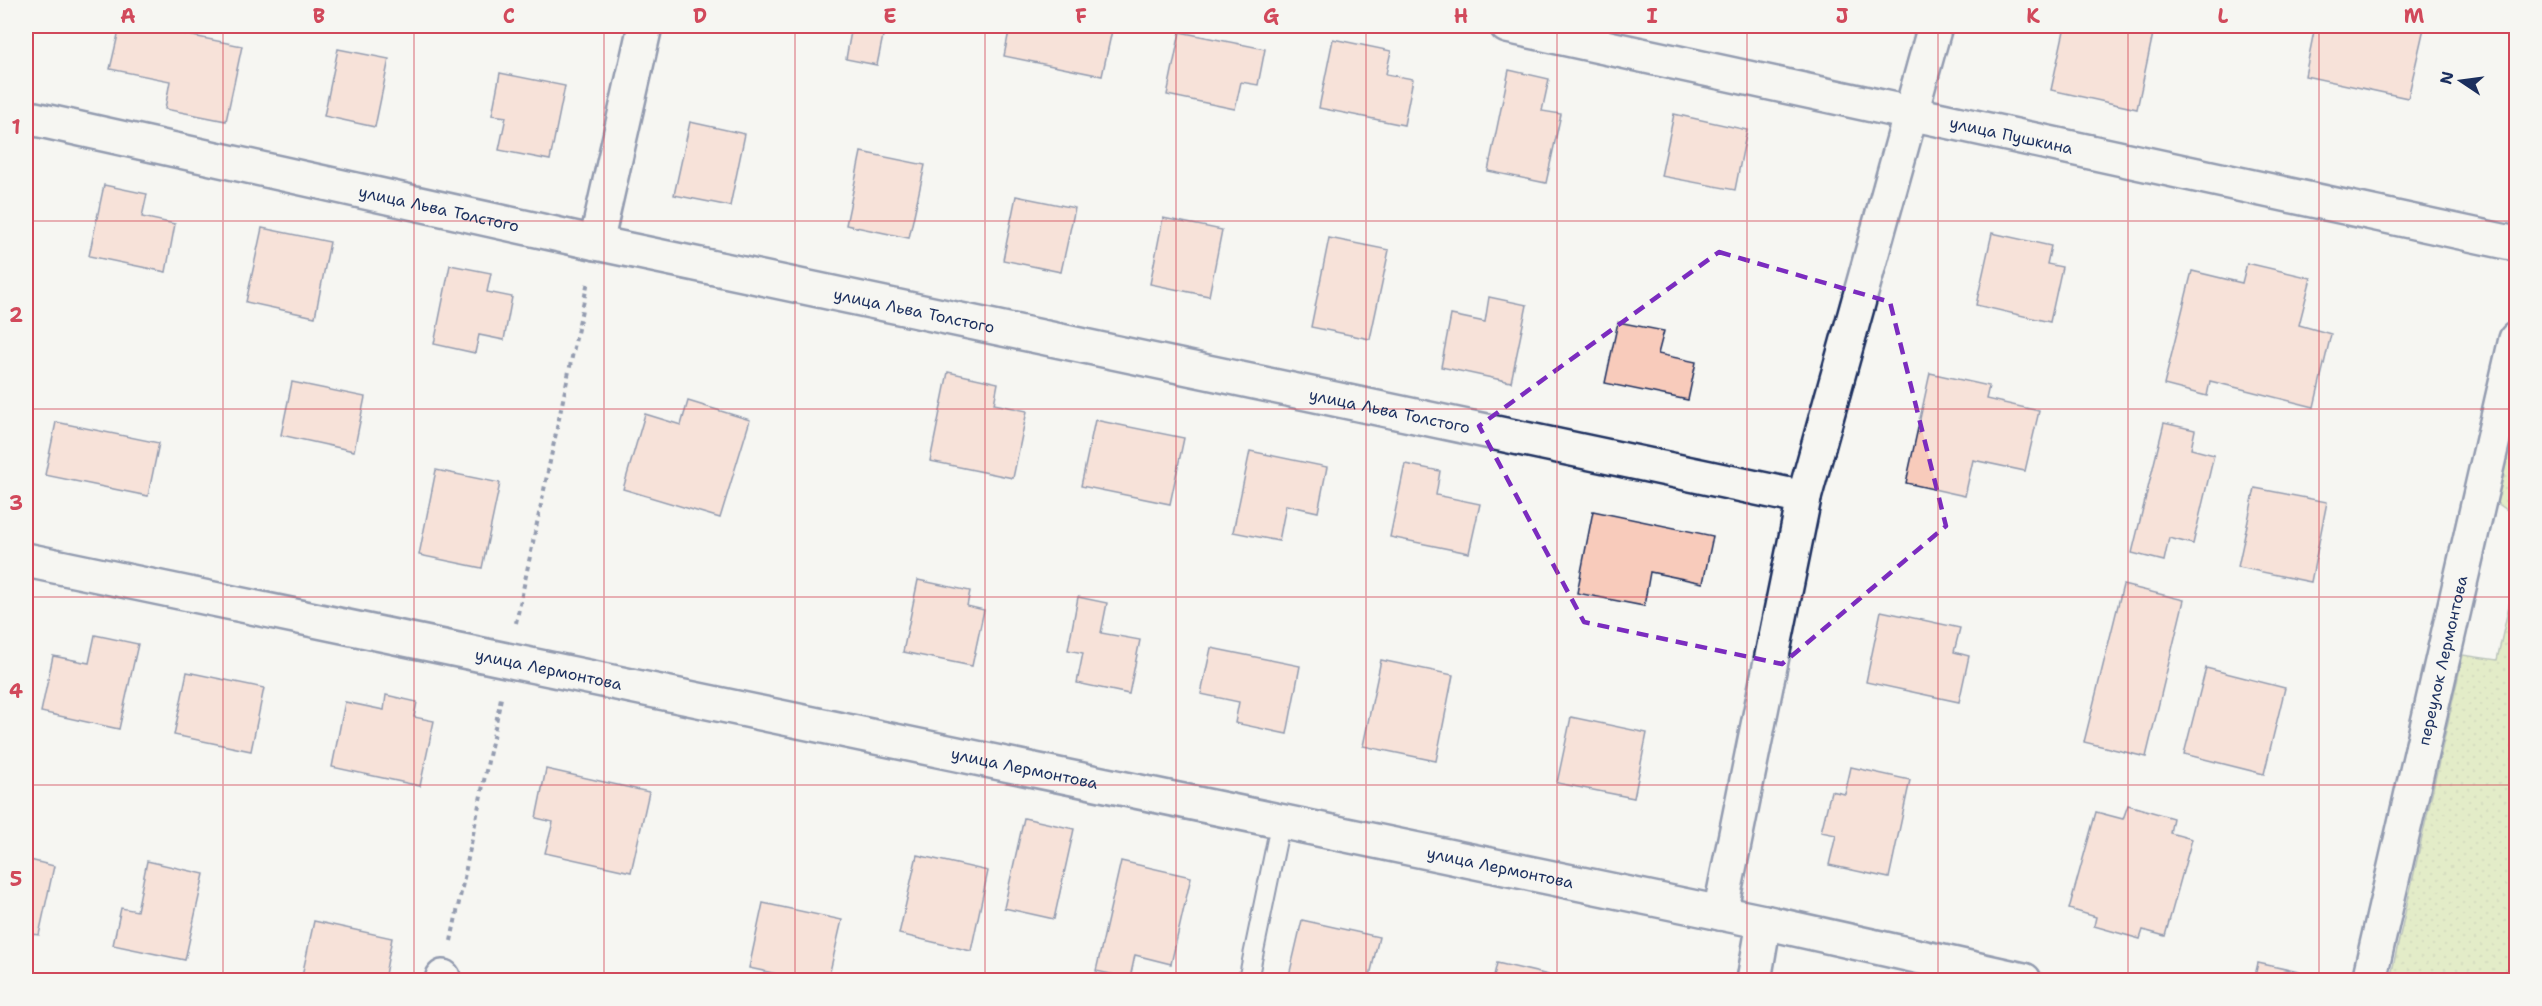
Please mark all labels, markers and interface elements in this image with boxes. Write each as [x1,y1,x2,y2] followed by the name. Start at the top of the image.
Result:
[120,3,136,29] text: A
[313,3,325,29] text: B
[503,3,515,29] text: C
[693,3,707,29] text: D
[883,3,897,29] text: E
[1075,3,1087,29] text: F
[1263,3,1279,29] text: G
[1454,3,1468,29] text: H
[1646,3,1658,29] text: I
[1836,3,1849,29] text: J
[2026,3,2040,29] text: K
[2218,3,2229,29] text: L
[2404,3,2425,29] text: M
[2431,51,2491,111] north arrow
[2435,69,2459,86] text: N
[1948,111,2075,159] street label: улица Пушкина
[11,114,21,140] text: 1
[357,180,521,236] street label: улица Льва Толстого
[832,283,997,337] street label: улица Льва Толстого
[9,302,23,328] text: 2
[1307,383,1472,438] street label: улица Льва Толстого
[9,490,23,516] text: 3
[2413,573,2472,747] street label: переулок Лермонтова
[473,643,624,694] street label: улица Лермонтова
[9,678,23,704] text: 4
[949,742,1100,794] street label: улица Лермонтова
[1425,842,1576,893] street label: улица Лермонтова
[10,866,22,892] text: 5

